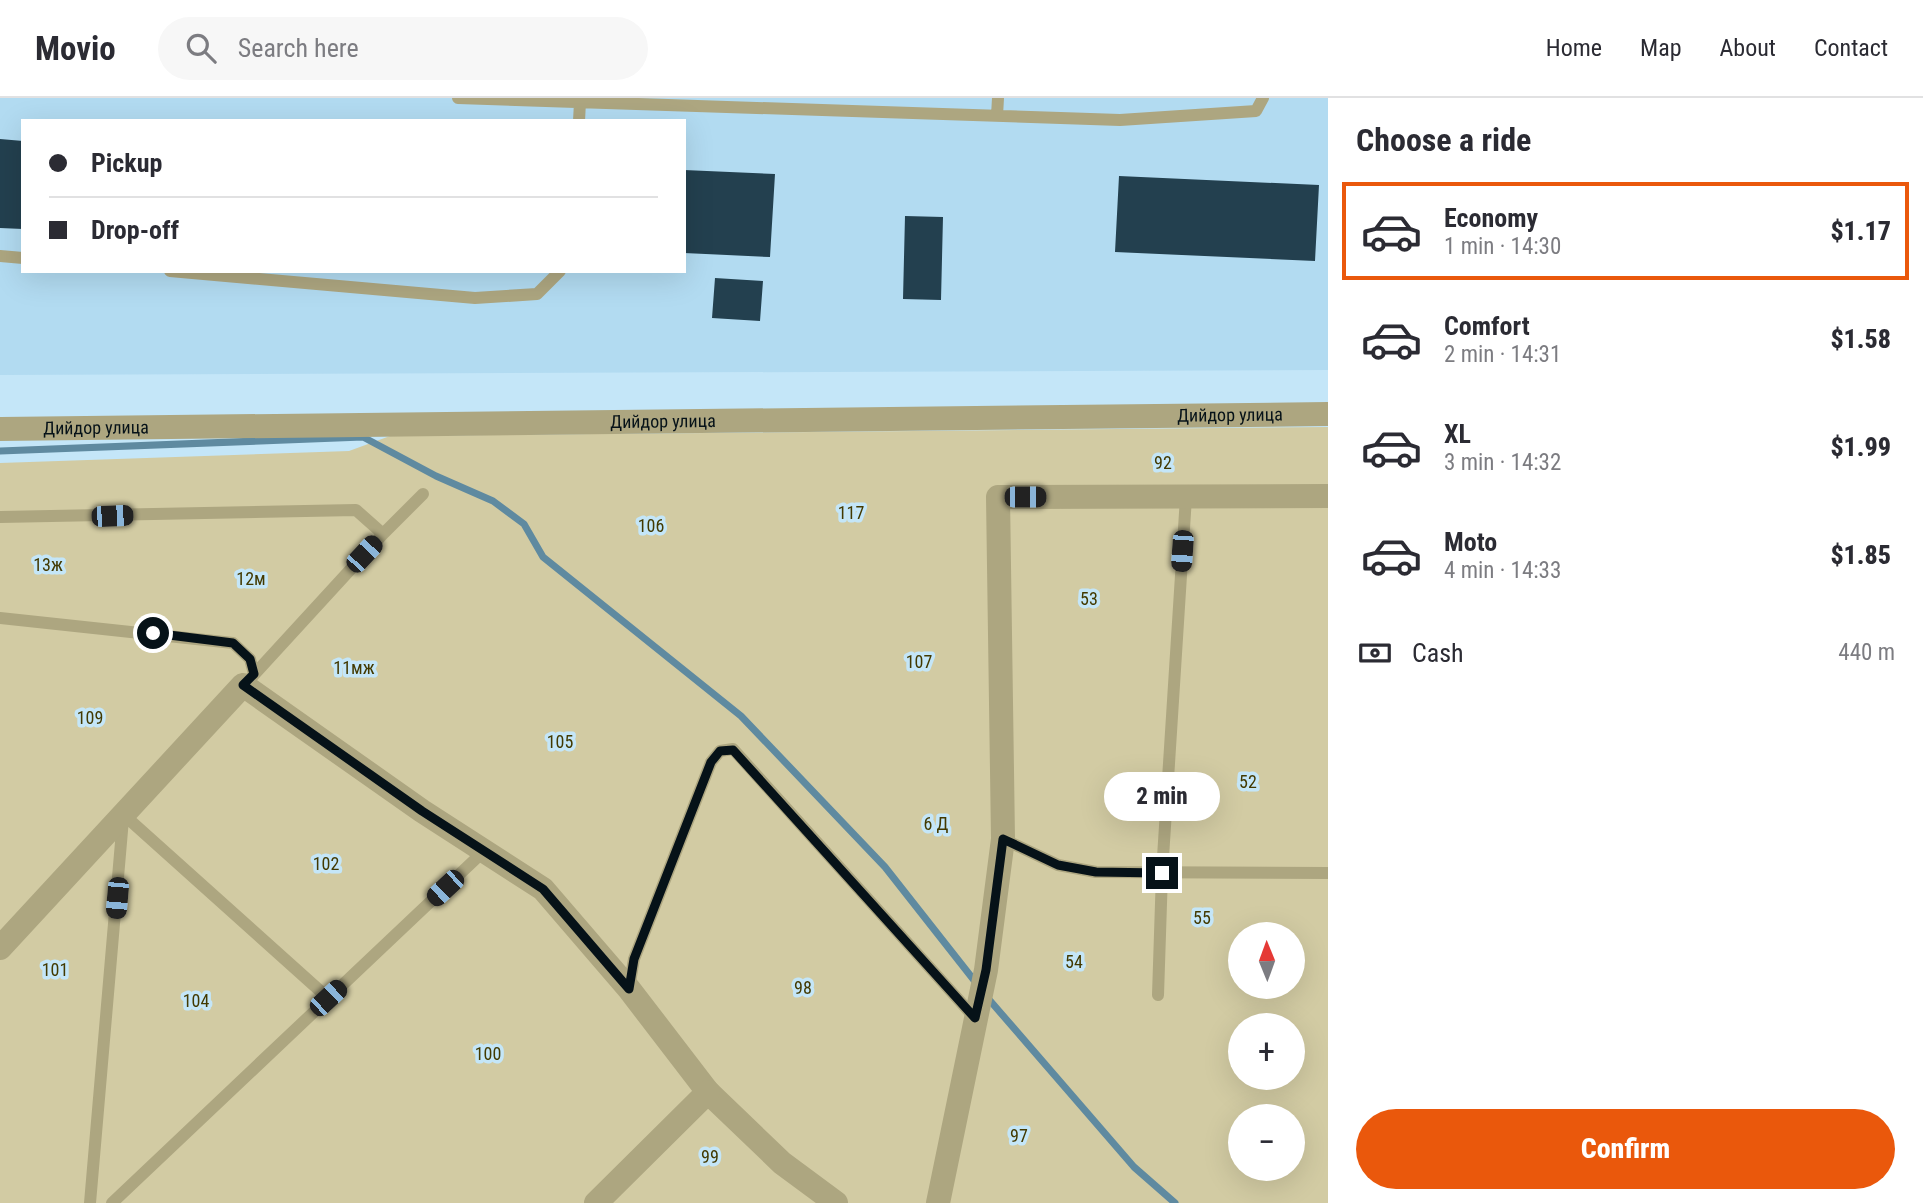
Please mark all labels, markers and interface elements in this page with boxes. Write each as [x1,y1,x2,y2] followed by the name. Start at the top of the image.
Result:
[158,17,648,80] search box
[35,29,116,68] text: Movio
[182,29,220,67] icon: search
[238,33,359,63] text: Search here
[1546,34,1602,62] text: Home
[1640,34,1682,62] text: Map
[1720,34,1776,62] text: About
[1814,34,1888,62] text: Contact
[1356,121,1531,159] text: Choose a ride
[91,148,162,178] text: Pickup
[1360,200,1423,263] icon: car
[1444,203,1538,233] text: Economy
[91,215,179,245] text: Drop-off
[1830,216,1891,246] text: $1.17
[1444,233,1561,260] text: 1 min · 14:30
[1360,308,1423,371] icon: car
[1444,311,1530,341] text: Comfort
[1830,324,1891,354] text: $1.58
[1444,341,1561,368] text: 2 min · 14:31
[1177,404,1283,426] street label: Дийдор улица
[610,410,716,432] street label: Дийдор улица
[43,416,149,439] street label: Дийдор улица
[1360,416,1423,479] icon: car
[1444,419,1471,449] text: XL
[1830,432,1891,462] text: $1.99
[1444,449,1561,476] text: 3 min · 14:32
[1154,452,1172,473] park label: 92
[1005,487,1047,508] car
[838,502,864,523] park label: 117
[91,505,134,527] car
[638,515,664,536] park label: 106
[1360,524,1423,587] icon: car
[1444,527,1497,557] text: Moto
[1171,529,1194,573] car
[342,531,387,577] car
[1830,540,1891,570] text: $1.85
[33,554,63,575] park label: 13ж
[1444,557,1561,584] text: 4 min · 14:33
[236,568,266,589] park label: 12м
[1080,588,1098,609] park label: 53
[137,617,169,649] route start
[1356,634,1394,672] icon: cash
[1412,638,1464,668] text: Cash
[1838,639,1895,666] text: 440 m
[906,651,932,672] park label: 107
[333,657,375,678] park label: 11мж
[77,707,103,728] park label: 109
[547,731,573,752] park label: 105
[1239,771,1257,792] park label: 52
[1104,772,1220,820] callout: 2 min
[1136,783,1188,810] text: 2 min
[924,813,949,834] park label: 6 Д
[313,853,339,874] park label: 102
[1146,857,1178,889] route end
[423,866,468,910] car
[105,876,130,920] car
[1193,907,1211,928] park label: 55
[1228,922,1306,999] north arrow
[1228,922,1305,1181] map controls
[1065,951,1083,972] park label: 54
[42,959,68,980] park label: 101
[306,976,351,1020] car
[794,977,812,998] park label: 98
[183,990,209,1011] park label: 104
[1228,1013,1305,1090] button: +
[475,1043,501,1064] park label: 100
[1228,1104,1305,1181] button: −
[1356,1109,1895,1189] button: Confirm
[1010,1125,1028,1146] park label: 97
[701,1146,719,1167] park label: 99

